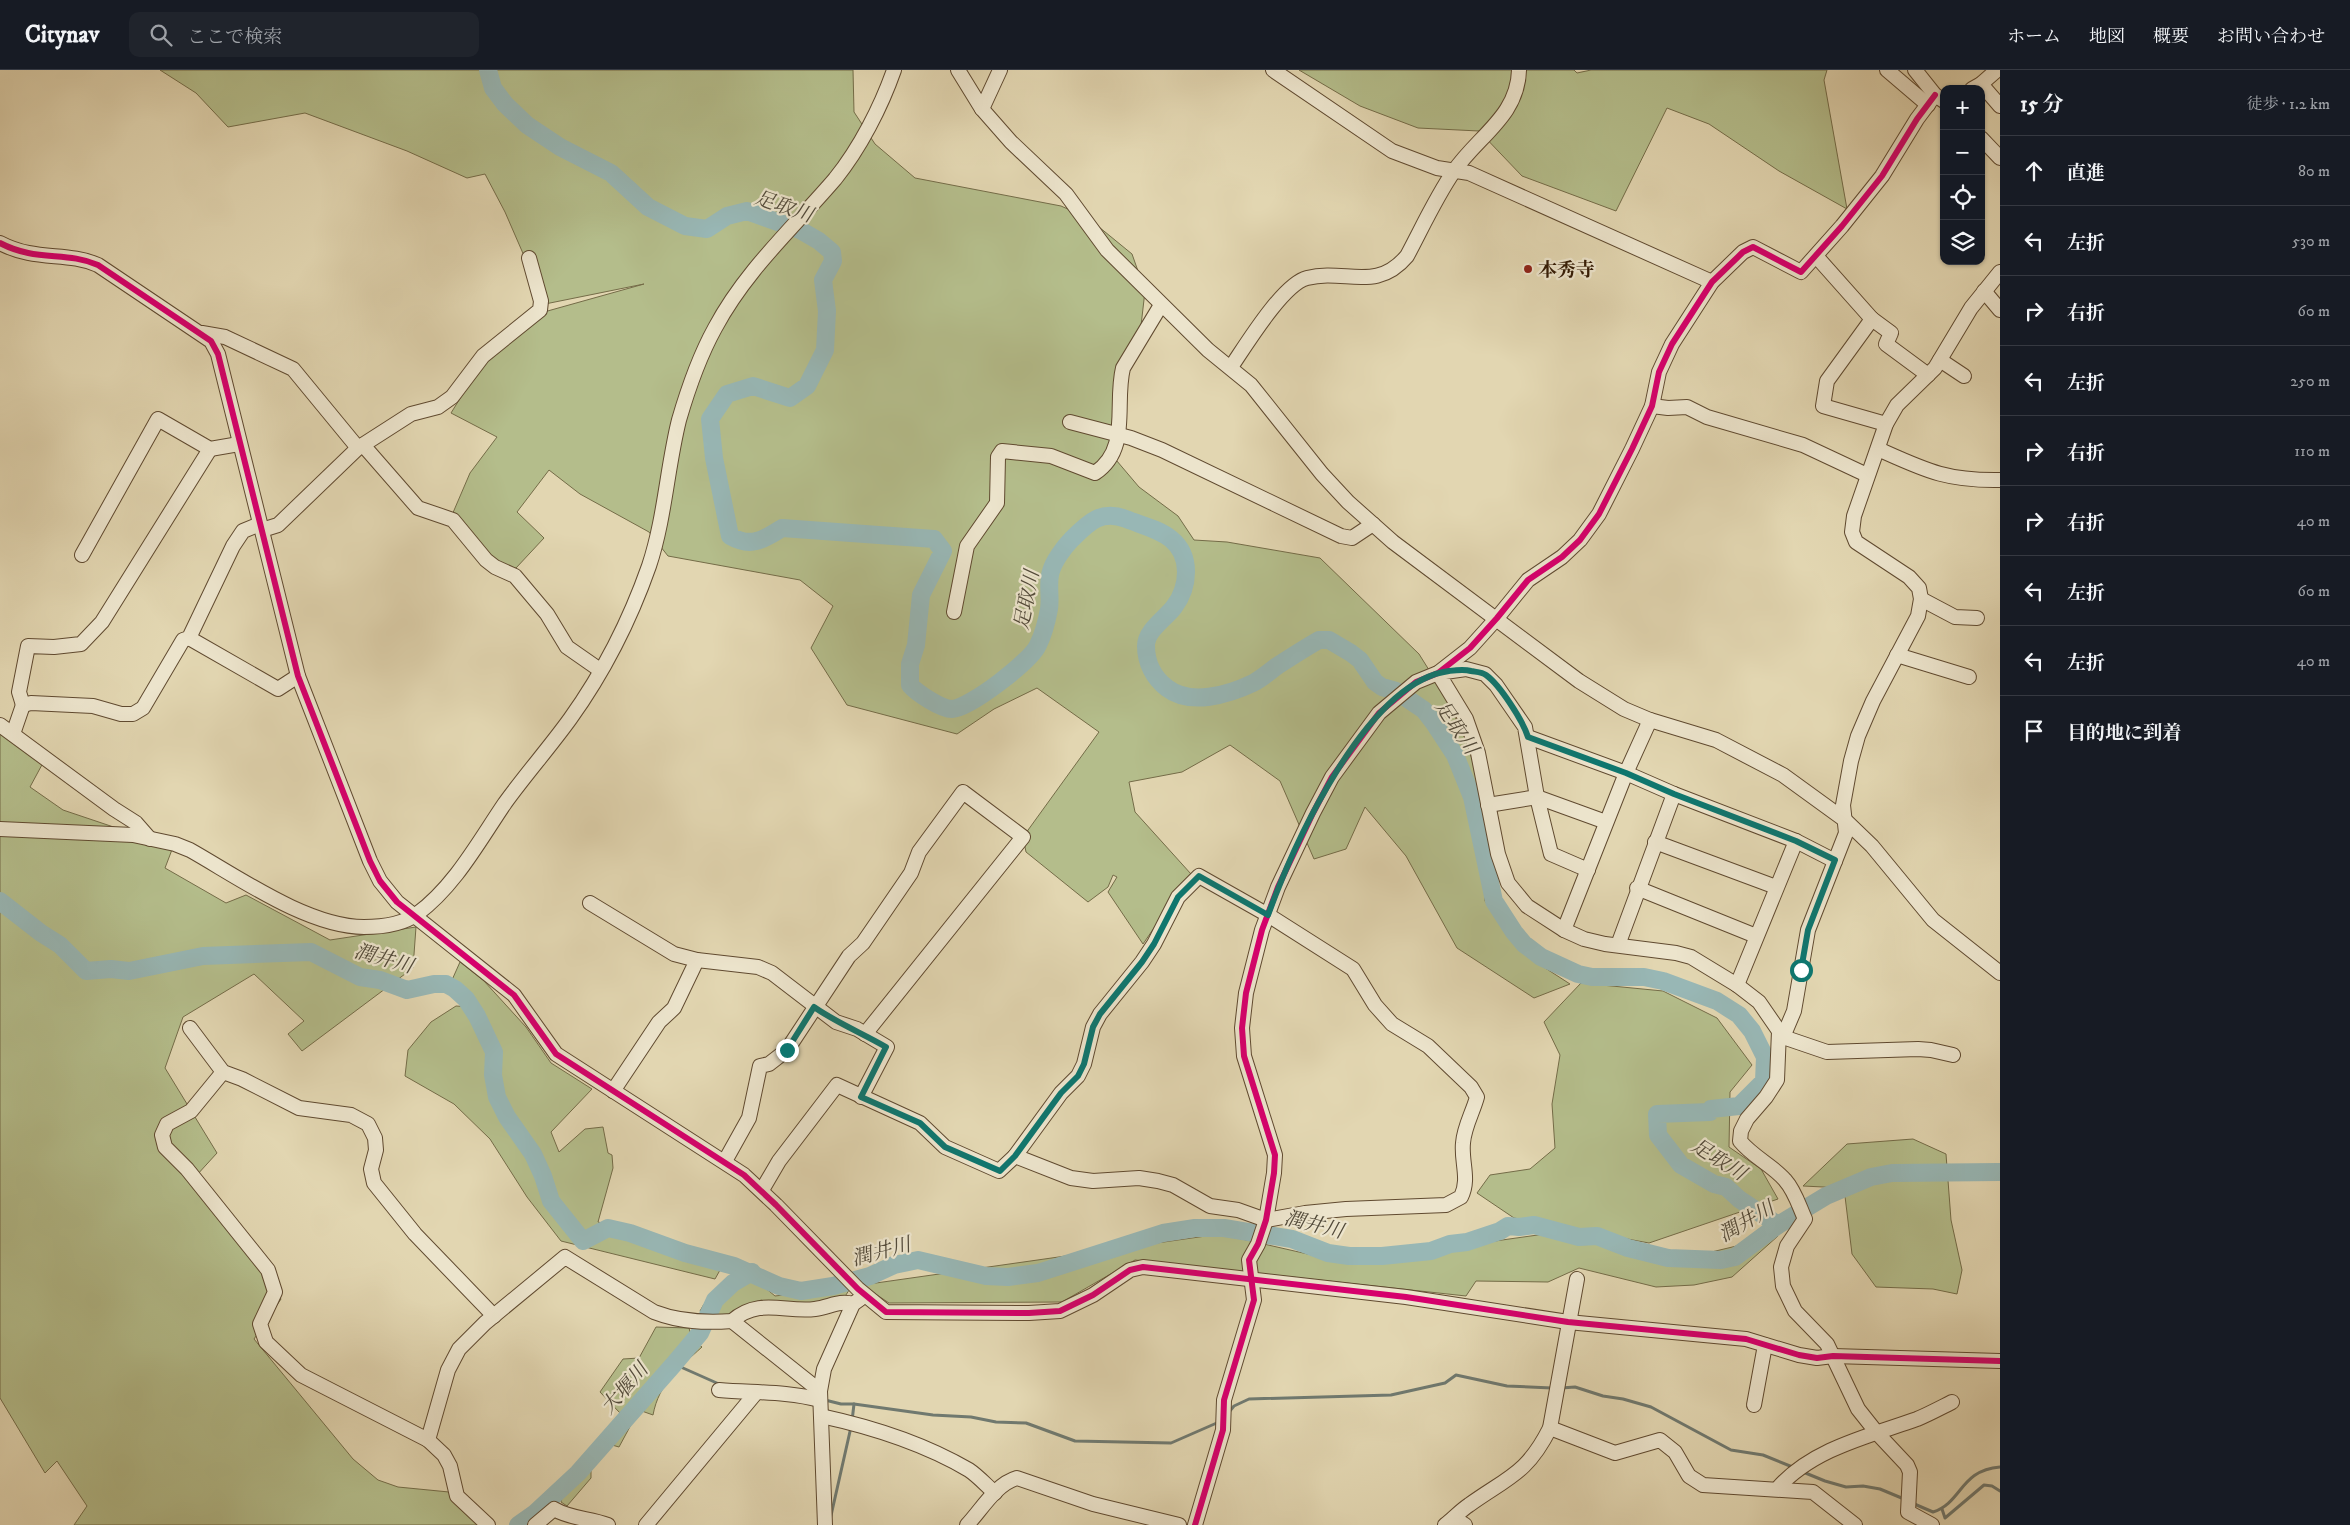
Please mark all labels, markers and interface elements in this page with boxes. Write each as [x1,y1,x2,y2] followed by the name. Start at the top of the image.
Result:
[129,12,479,57] search box
[25,20,99,50] text: Citynav
[147,21,175,49] icon: search
[187,26,282,49] text: ここで検索
[2007,26,2061,48] text: ホーム
[2089,26,2125,48] text: 地図
[2153,26,2189,48] text: 概要
[2217,26,2325,48] text: お問い合わせ
[1940,85,1985,265] map controls
[1940,85,1985,130] button: +
[2020,92,2064,118] text: 15 分
[2246,94,2330,114] text: 徒歩 · 1.2 km
[1940,130,1985,175] button: −
[2020,157,2048,185] icon: ahead
[2298,161,2330,181] text: 80 m
[2067,162,2105,185] text: 直進
[1940,175,1985,220] button: locate
[751,186,818,230] water label: 足取川
[1940,220,1985,265] button: layers
[2020,227,2048,255] icon: left
[2292,231,2330,251] text: 530 m
[2067,232,2105,255] text: 左折
[1538,259,1595,282] place label: 本秀寺
[1522,263,1534,275] marker: 本秀寺
[2020,297,2048,325] icon: right
[2298,301,2330,321] text: 60 m
[2067,302,2105,325] text: 右折
[2020,367,2048,395] icon: left
[2290,371,2330,391] text: 250 m
[2067,372,2105,395] text: 左折
[2020,437,2048,465] icon: right
[2294,441,2330,461] text: 110 m
[2067,442,2105,465] text: 右折
[2020,507,2048,535] icon: right
[2297,511,2330,531] text: 40 m
[2067,512,2105,535] text: 右折
[1009,566,1046,632] water label: 足取川
[2020,577,2048,605] icon: left
[2298,581,2330,601] text: 60 m
[2067,582,2105,605] text: 左折
[2020,647,2048,675] icon: left
[2297,651,2330,671] text: 40 m
[2067,652,2105,675] text: 左折
[1429,696,1484,761] water label: 足取川
[2020,717,2048,745] icon: arrive
[2067,722,2181,745] text: 目的地に到着
[351,939,418,980] water label: 潤井川
[1790,959,1813,982] route start
[776,1039,799,1062] route end
[1686,1134,1752,1188] water label: 足取川
[1715,1195,1781,1248] water label: 潤井川
[1282,1206,1348,1245] water label: 潤井川
[849,1232,916,1272] water label: 潤井川
[596,1357,656,1420] water label: 大堰川

